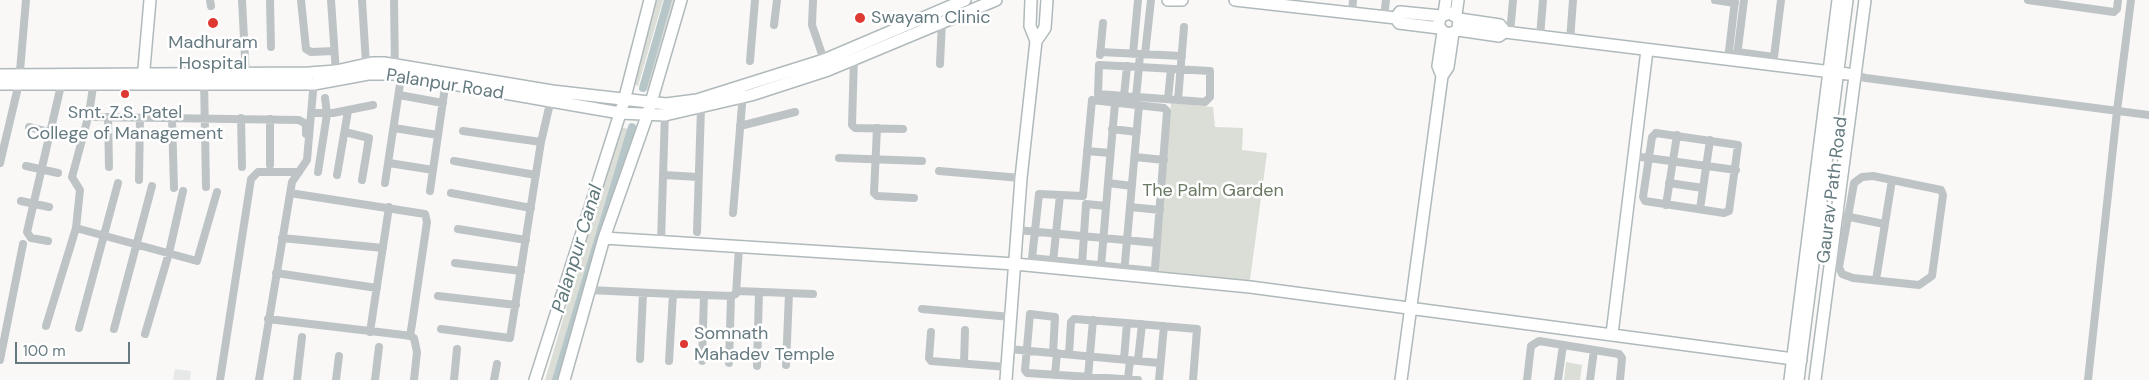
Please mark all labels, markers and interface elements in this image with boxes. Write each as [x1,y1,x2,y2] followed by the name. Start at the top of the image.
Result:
[871,7,991,29] place label: Swayam Clinic
[853,11,867,25] marker: Swayam Clinic
[206,16,220,30] marker: Madhuram Hospital
[168,32,258,74] place label: Madhuram Hospital
[385,65,505,105] street label: Palanpur Road
[119,88,131,100] marker: Smt. Z.S. Patel College of Management
[27,102,223,144] place label: Smt. Z.S. Patel College of Management
[1813,115,1853,265] street label: Gaurav Path Road
[1142,180,1284,202] park label: The Palm Garden
[548,182,608,316] water label: Palanpur Canal
[694,323,835,366] place label: Somnath Mahadev Temple
[18,332,132,364] scale bar
[678,338,690,350] marker: Somnath Mahadev Temple
[23,341,66,361] text: 100 m

